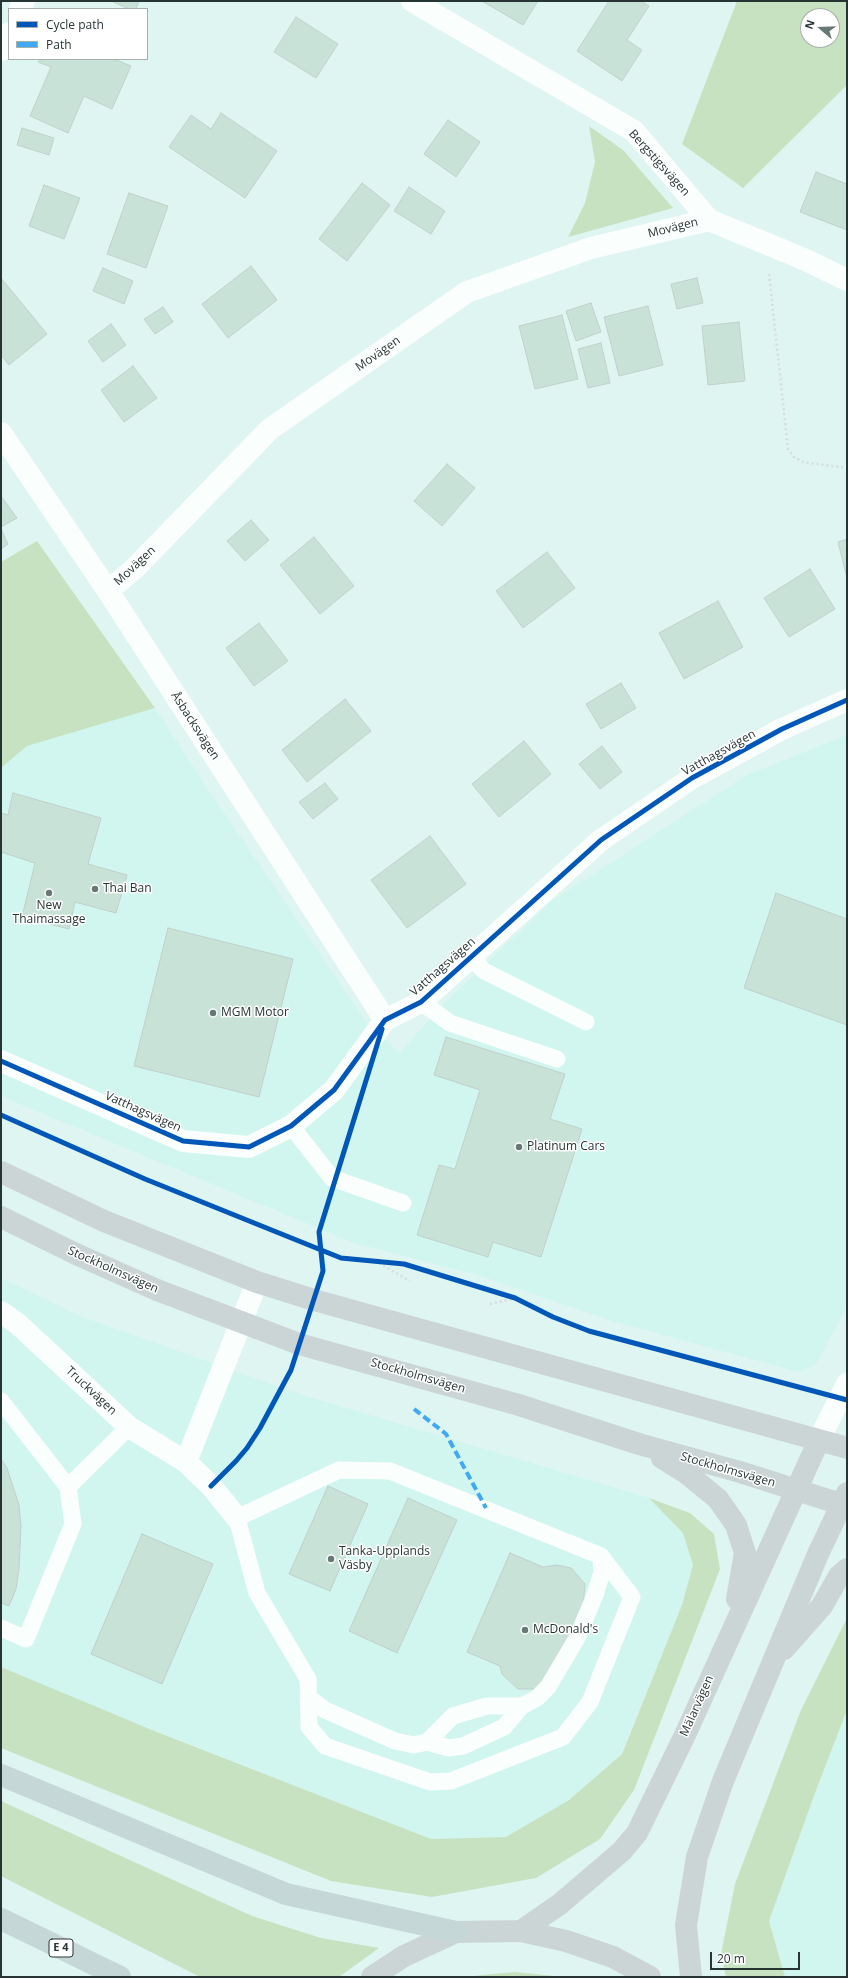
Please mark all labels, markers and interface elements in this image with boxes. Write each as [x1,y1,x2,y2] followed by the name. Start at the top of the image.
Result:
[8,8,148,60] legend
[800,8,840,48] north arrow
[46,16,104,33] text: Cycle path
[801,18,818,31] text: N
[46,36,72,53] text: Path
[625,127,693,199] street label: Bergstigsvägen
[646,215,700,241] street label: Movägen
[353,333,403,375] street label: Movägen
[111,543,159,589] street label: Movägen
[168,689,222,763] street label: Åsbacksvägen
[680,727,758,779] street label: Vatthagsvägen
[103,882,152,896] place label: Thai Ban
[90,884,100,894] marker: Thai Ban
[44,888,54,898] marker: New Thaimassage
[13,899,85,927] place label: New Thaimassage
[407,935,479,999] street label: Vatthagsvägen
[221,1006,289,1020] place label: MGM Motor
[208,1008,218,1018] marker: MGM Motor
[103,1089,183,1135] street label: Vatthagsvägen
[527,1140,605,1154] place label: Platinum Cars
[514,1142,524,1152] marker: Platinum Cars
[65,1244,161,1296] street label: Stockholmsvägen
[369,1356,467,1396] street label: Stockholmsvägen
[63,1364,119,1418] street label: Truckvägen
[679,1450,777,1490] street label: Stockholmsvägen
[339,1545,430,1573] place label: Tanka-Upplands Väsby
[326,1554,336,1564] marker: Tanka-Upplands Väsby
[533,1623,598,1637] place label: McDonald's
[520,1625,530,1635] marker: McDonald's
[677,1673,717,1739] street label: Mälarvägen
[49,1939,73,1957] road number: E 4
[712,1944,802,1970] scale bar
[717,1950,745,1967] text: 20 m

